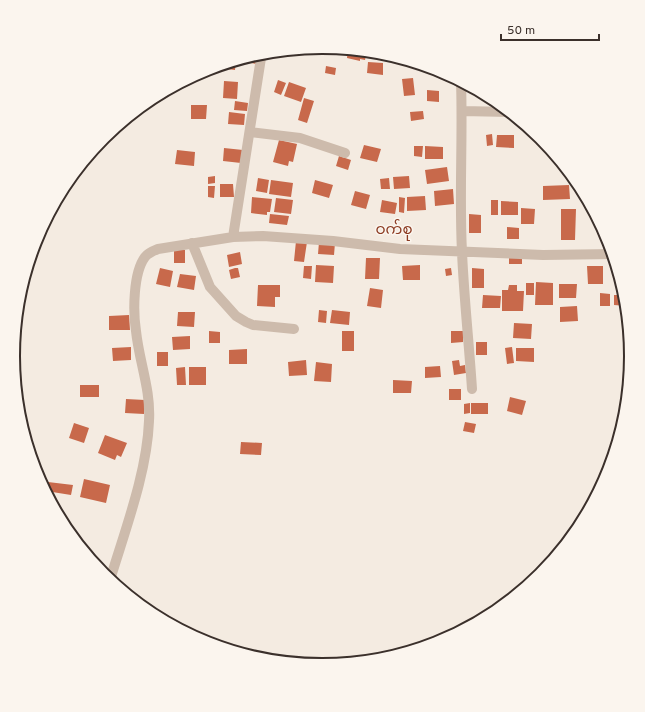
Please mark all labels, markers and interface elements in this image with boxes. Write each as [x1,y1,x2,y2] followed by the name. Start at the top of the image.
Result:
[501,16,599,42] scale bar
[507,23,535,39] text: 50 m
[375,219,413,241] district label: ဝက်စု

